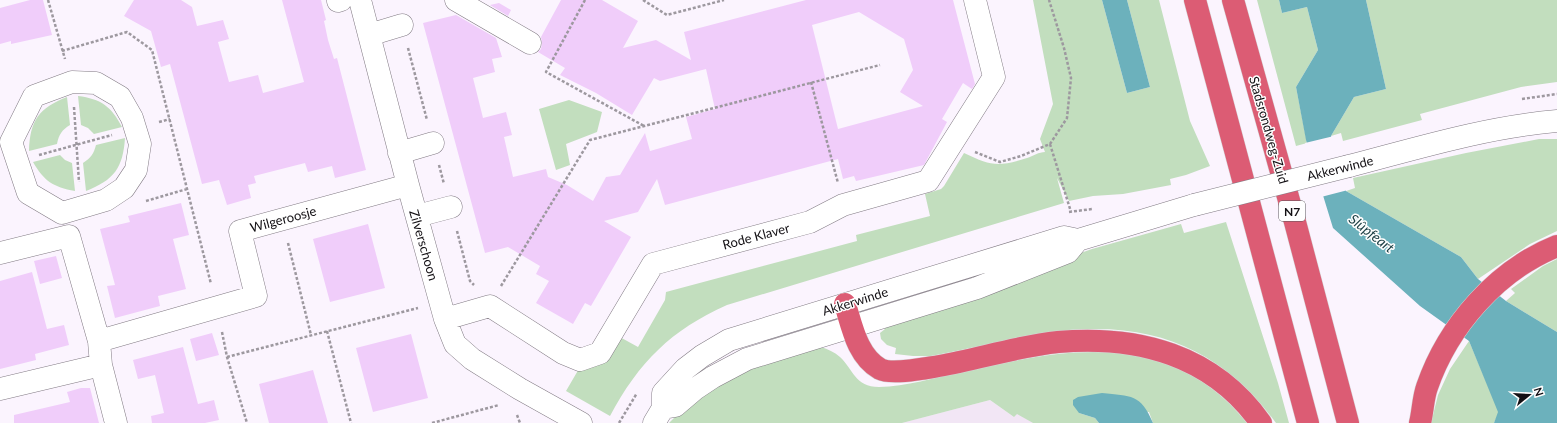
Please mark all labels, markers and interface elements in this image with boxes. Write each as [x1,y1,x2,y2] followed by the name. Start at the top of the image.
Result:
[1246,75,1292,185] street label: Stadsrondweg-Zuid
[1305,152,1375,184] street label: Akkerwinde
[1279,201,1305,221] road number: N7
[248,202,318,236] street label: Wilgeroosje
[406,208,442,282] street label: Zilverschoon
[1346,210,1398,256] water label: Slûpfeart
[721,219,791,253] street label: Rode Klaver
[820,283,890,319] street label: Akkerwinde
[1509,375,1549,415] north arrow
[1531,386,1546,398] text: N

